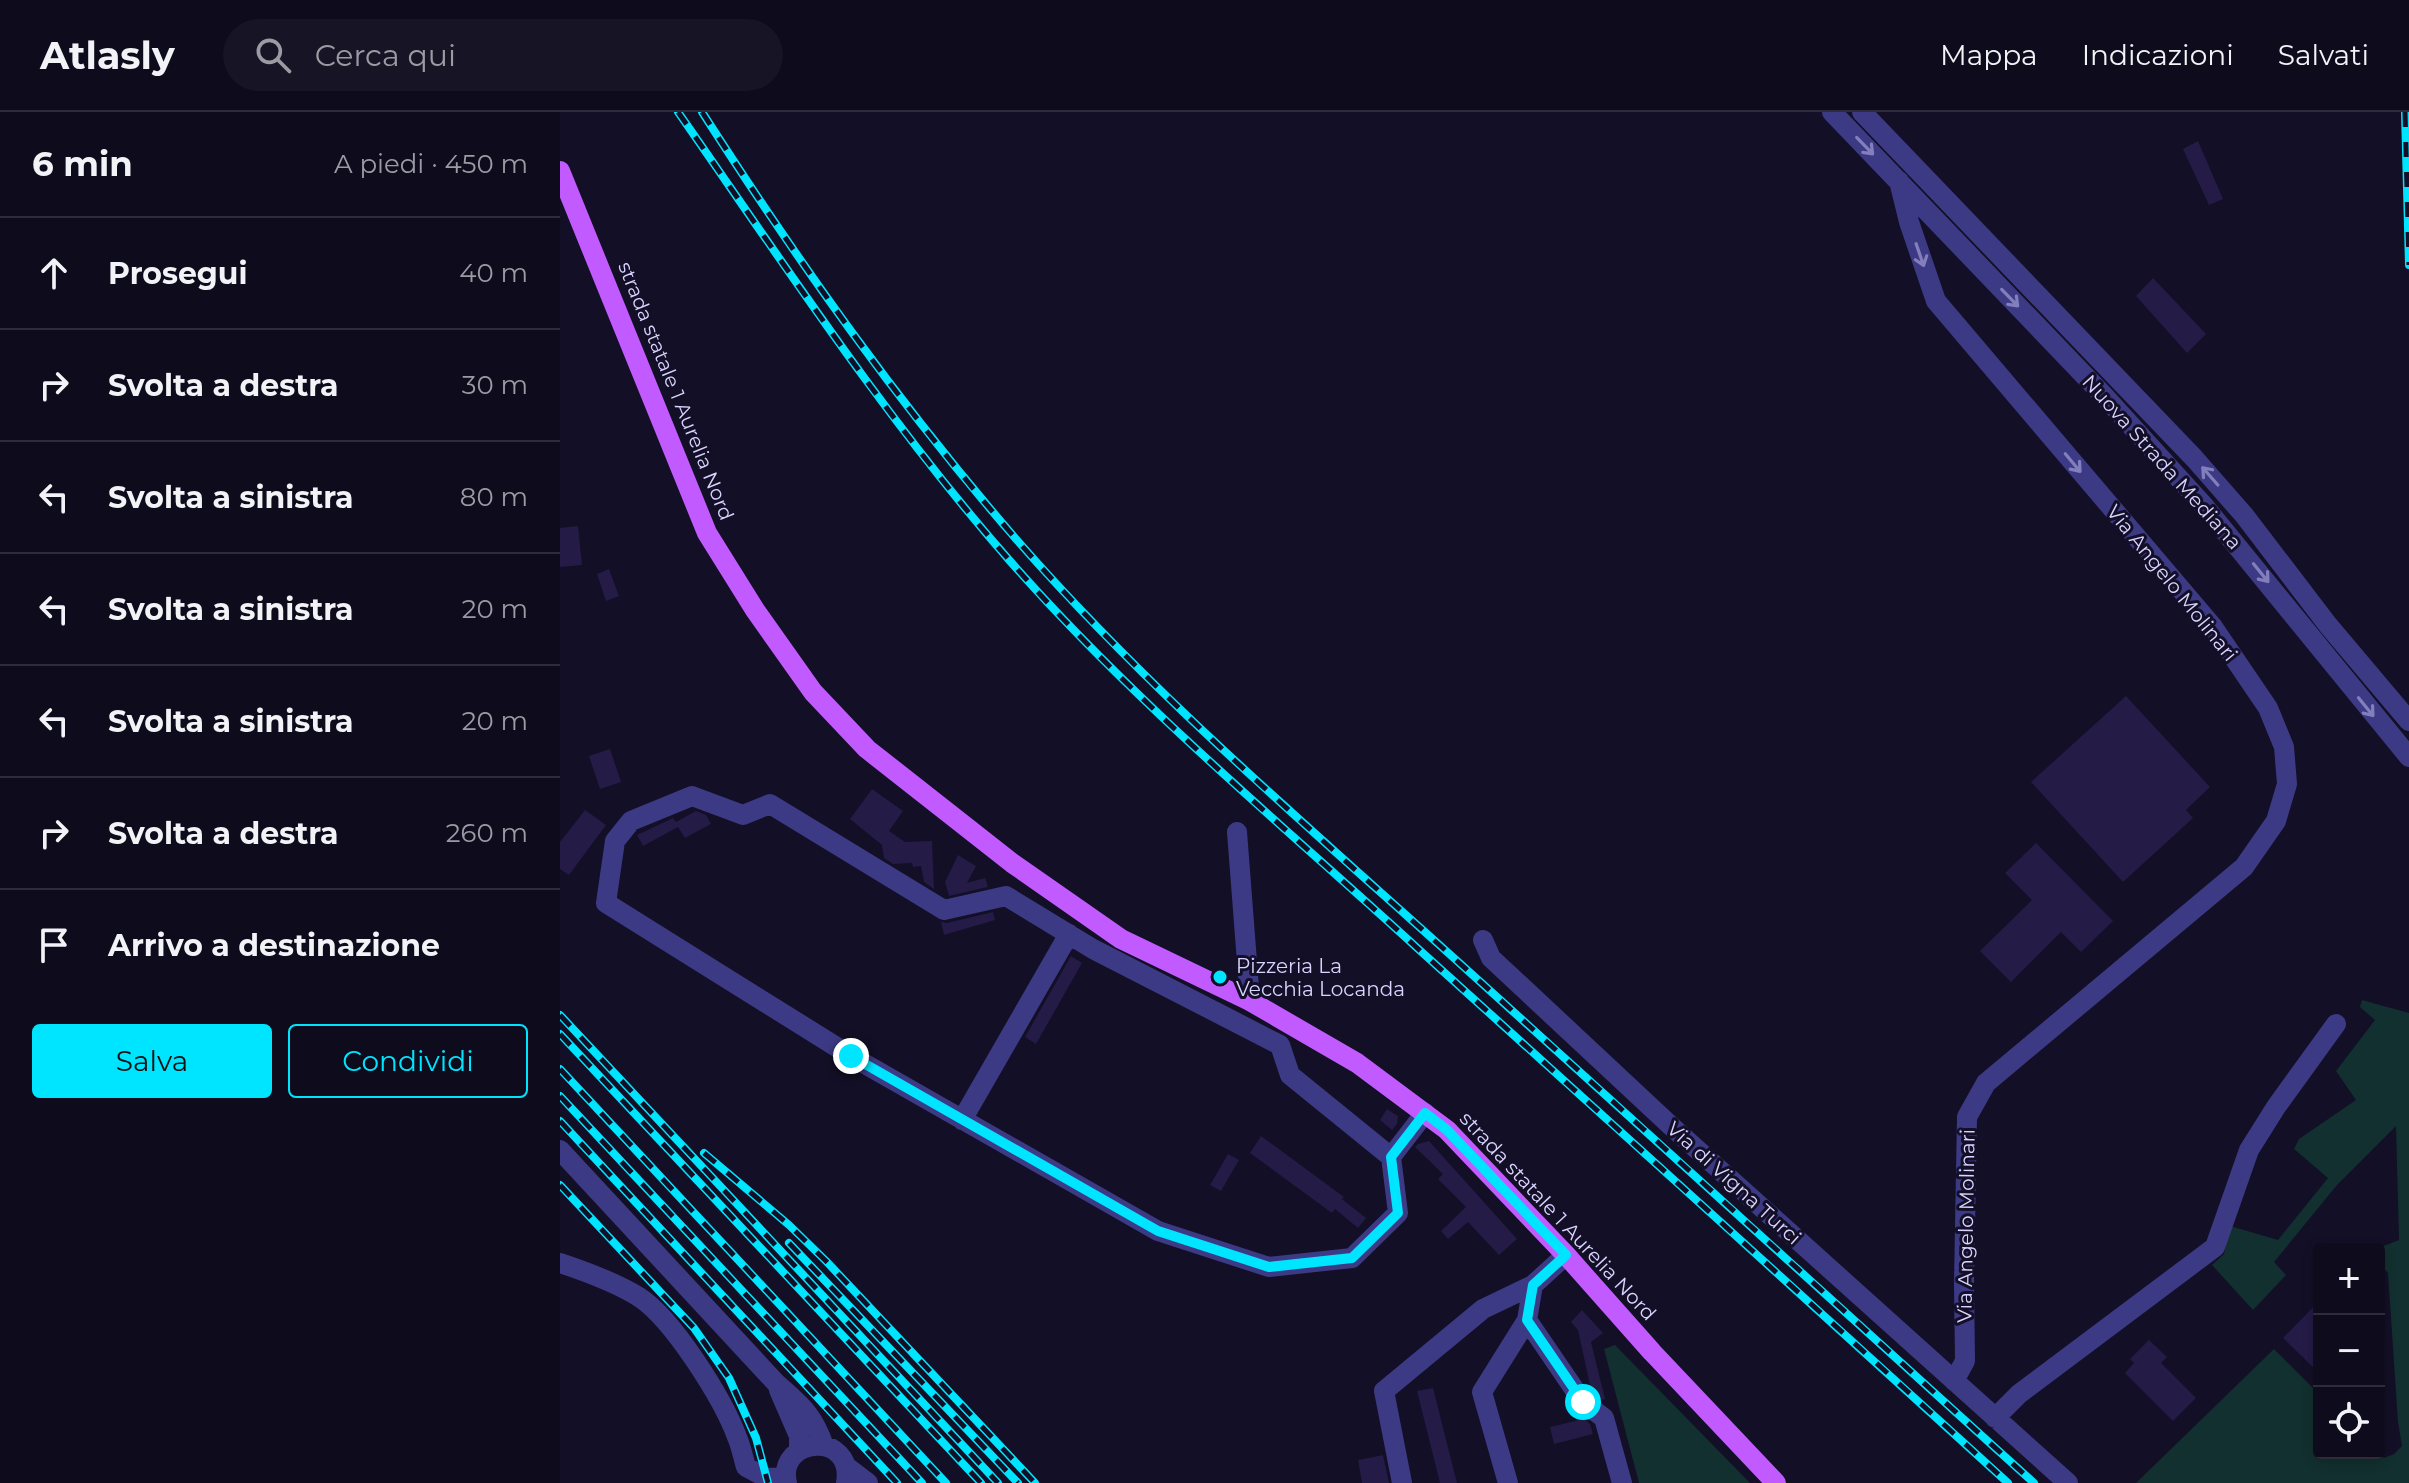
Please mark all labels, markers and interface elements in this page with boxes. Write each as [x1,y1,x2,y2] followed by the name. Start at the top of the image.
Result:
[223,19,783,91] search box
[40,32,175,79] text: Atlasly
[251,33,295,77] icon: search
[315,37,456,74] text: Cerca qui
[1940,38,2038,72] text: Mappa
[2082,38,2234,72] text: Indicazioni
[2278,38,2369,72] text: Salvati
[1855,136,1874,155] one-way arrow
[32,143,133,185] text: 6 min
[334,148,528,180] text: A piedi · 450 m
[1914,243,1929,268] one-way arrow
[32,251,76,295] icon: ahead
[108,255,247,292] text: Prosegui
[459,257,528,289] text: 40 m
[613,258,739,524] street label: strada statale 1 Aurelia Nord
[2000,288,2019,307] one-way arrow
[32,363,76,407] icon: right
[108,367,338,404] text: Svolta a destra
[462,369,528,401] text: 30 m
[2077,370,2247,554] street label: Nuova Strada Mediana
[2064,452,2082,472] one-way arrow
[2201,467,2219,487] one-way arrow
[32,475,76,519] icon: left
[108,479,354,516] text: Svolta a sinistra
[460,481,528,513] text: 80 m
[2102,500,2242,666] street label: Via Angelo Molinari
[2252,562,2269,583] one-way arrow
[32,587,76,631] icon: left
[108,591,354,628] text: Svolta a sinistra
[462,593,528,625] text: 20 m
[2357,696,2375,717] one-way arrow
[32,699,76,743] icon: left
[108,703,354,740] text: Svolta a sinistra
[462,705,528,737] text: 20 m
[32,811,76,855] icon: right
[108,815,338,852] text: Svolta a destra
[446,817,528,849] text: 260 m
[32,923,76,967] icon: arrive
[108,927,440,964] text: Arrivo a destinazione
[1236,954,1405,1001] place label: Pizzeria La Vecchia Locanda
[1211,968,1229,986] marker: Pizzeria La Vecchia Locanda
[32,1024,272,1098] button: Salva
[288,1024,528,1098] button: Condividi
[833,1038,869,1074] route end
[1455,1107,1661,1325] street label: strada statale 1 Aurelia Nord
[1662,1116,1806,1250] street label: Via di Vigna Turci
[1952,1129,1980,1323] street label: Via Angelo Molinari
[2313,1243,2385,1459] map controls
[2313,1243,2385,1315] button: +
[2313,1315,2385,1387] button: −
[1565,1384,1601,1420] route start
[2313,1387,2385,1459] button: locate

